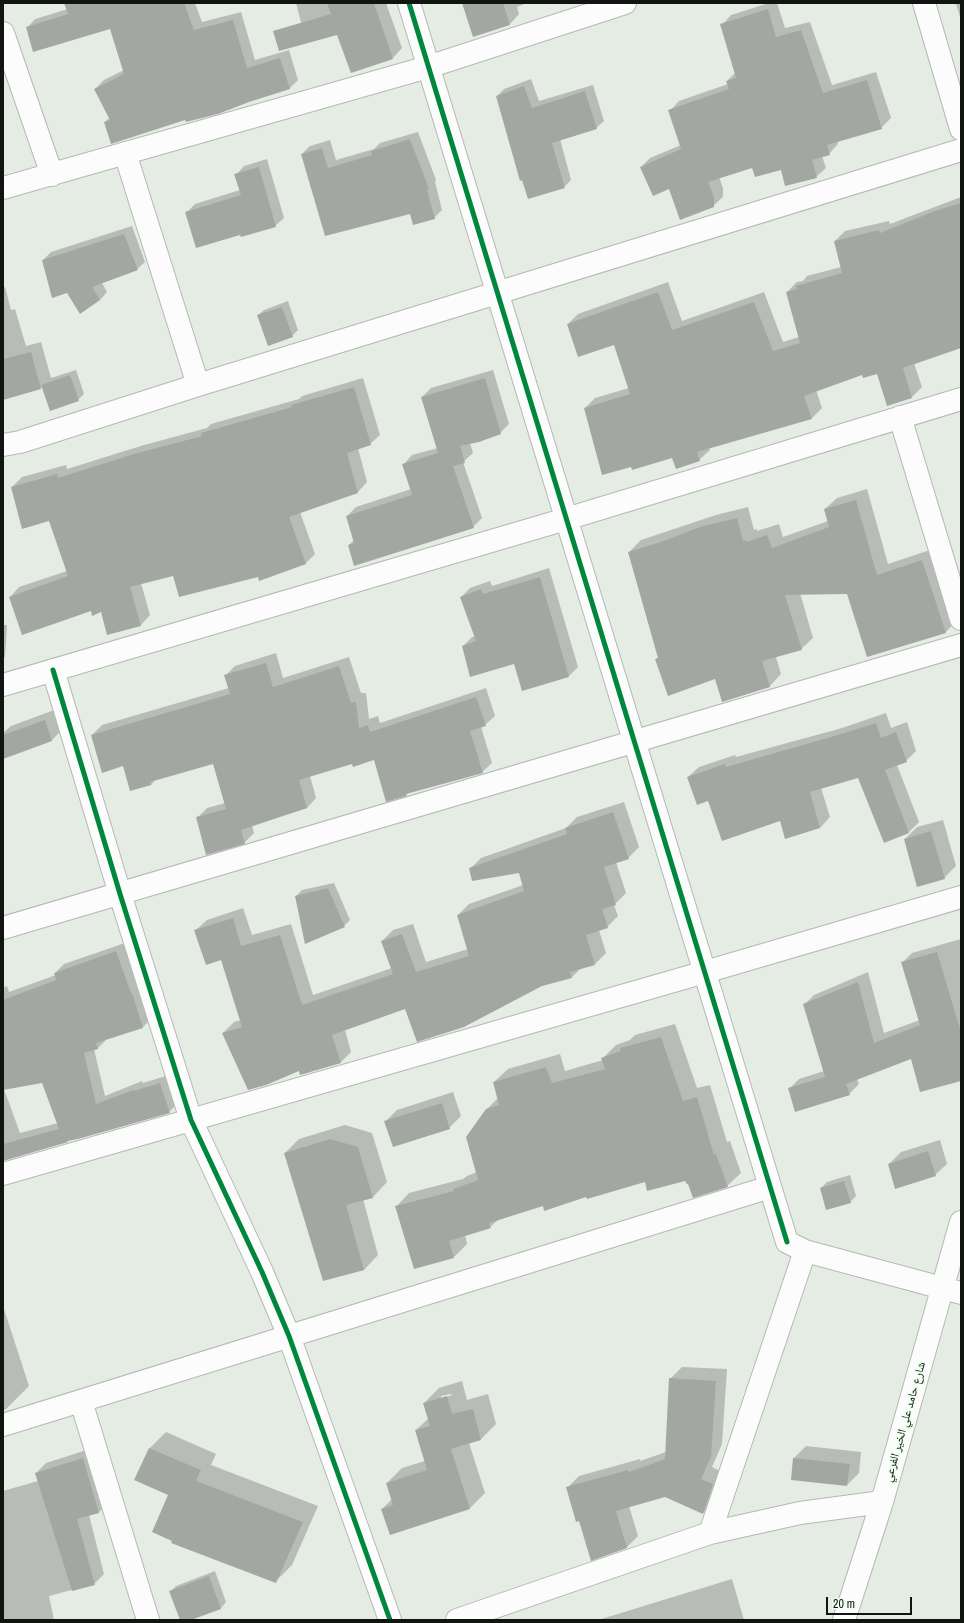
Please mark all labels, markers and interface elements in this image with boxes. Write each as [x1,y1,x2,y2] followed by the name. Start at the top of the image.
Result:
[881,1360,929,1484] street label: شارع حامد علي الخير الفرعي
[828,1589,914,1615] scale bar
[833,1596,855,1612] text: 20 m

